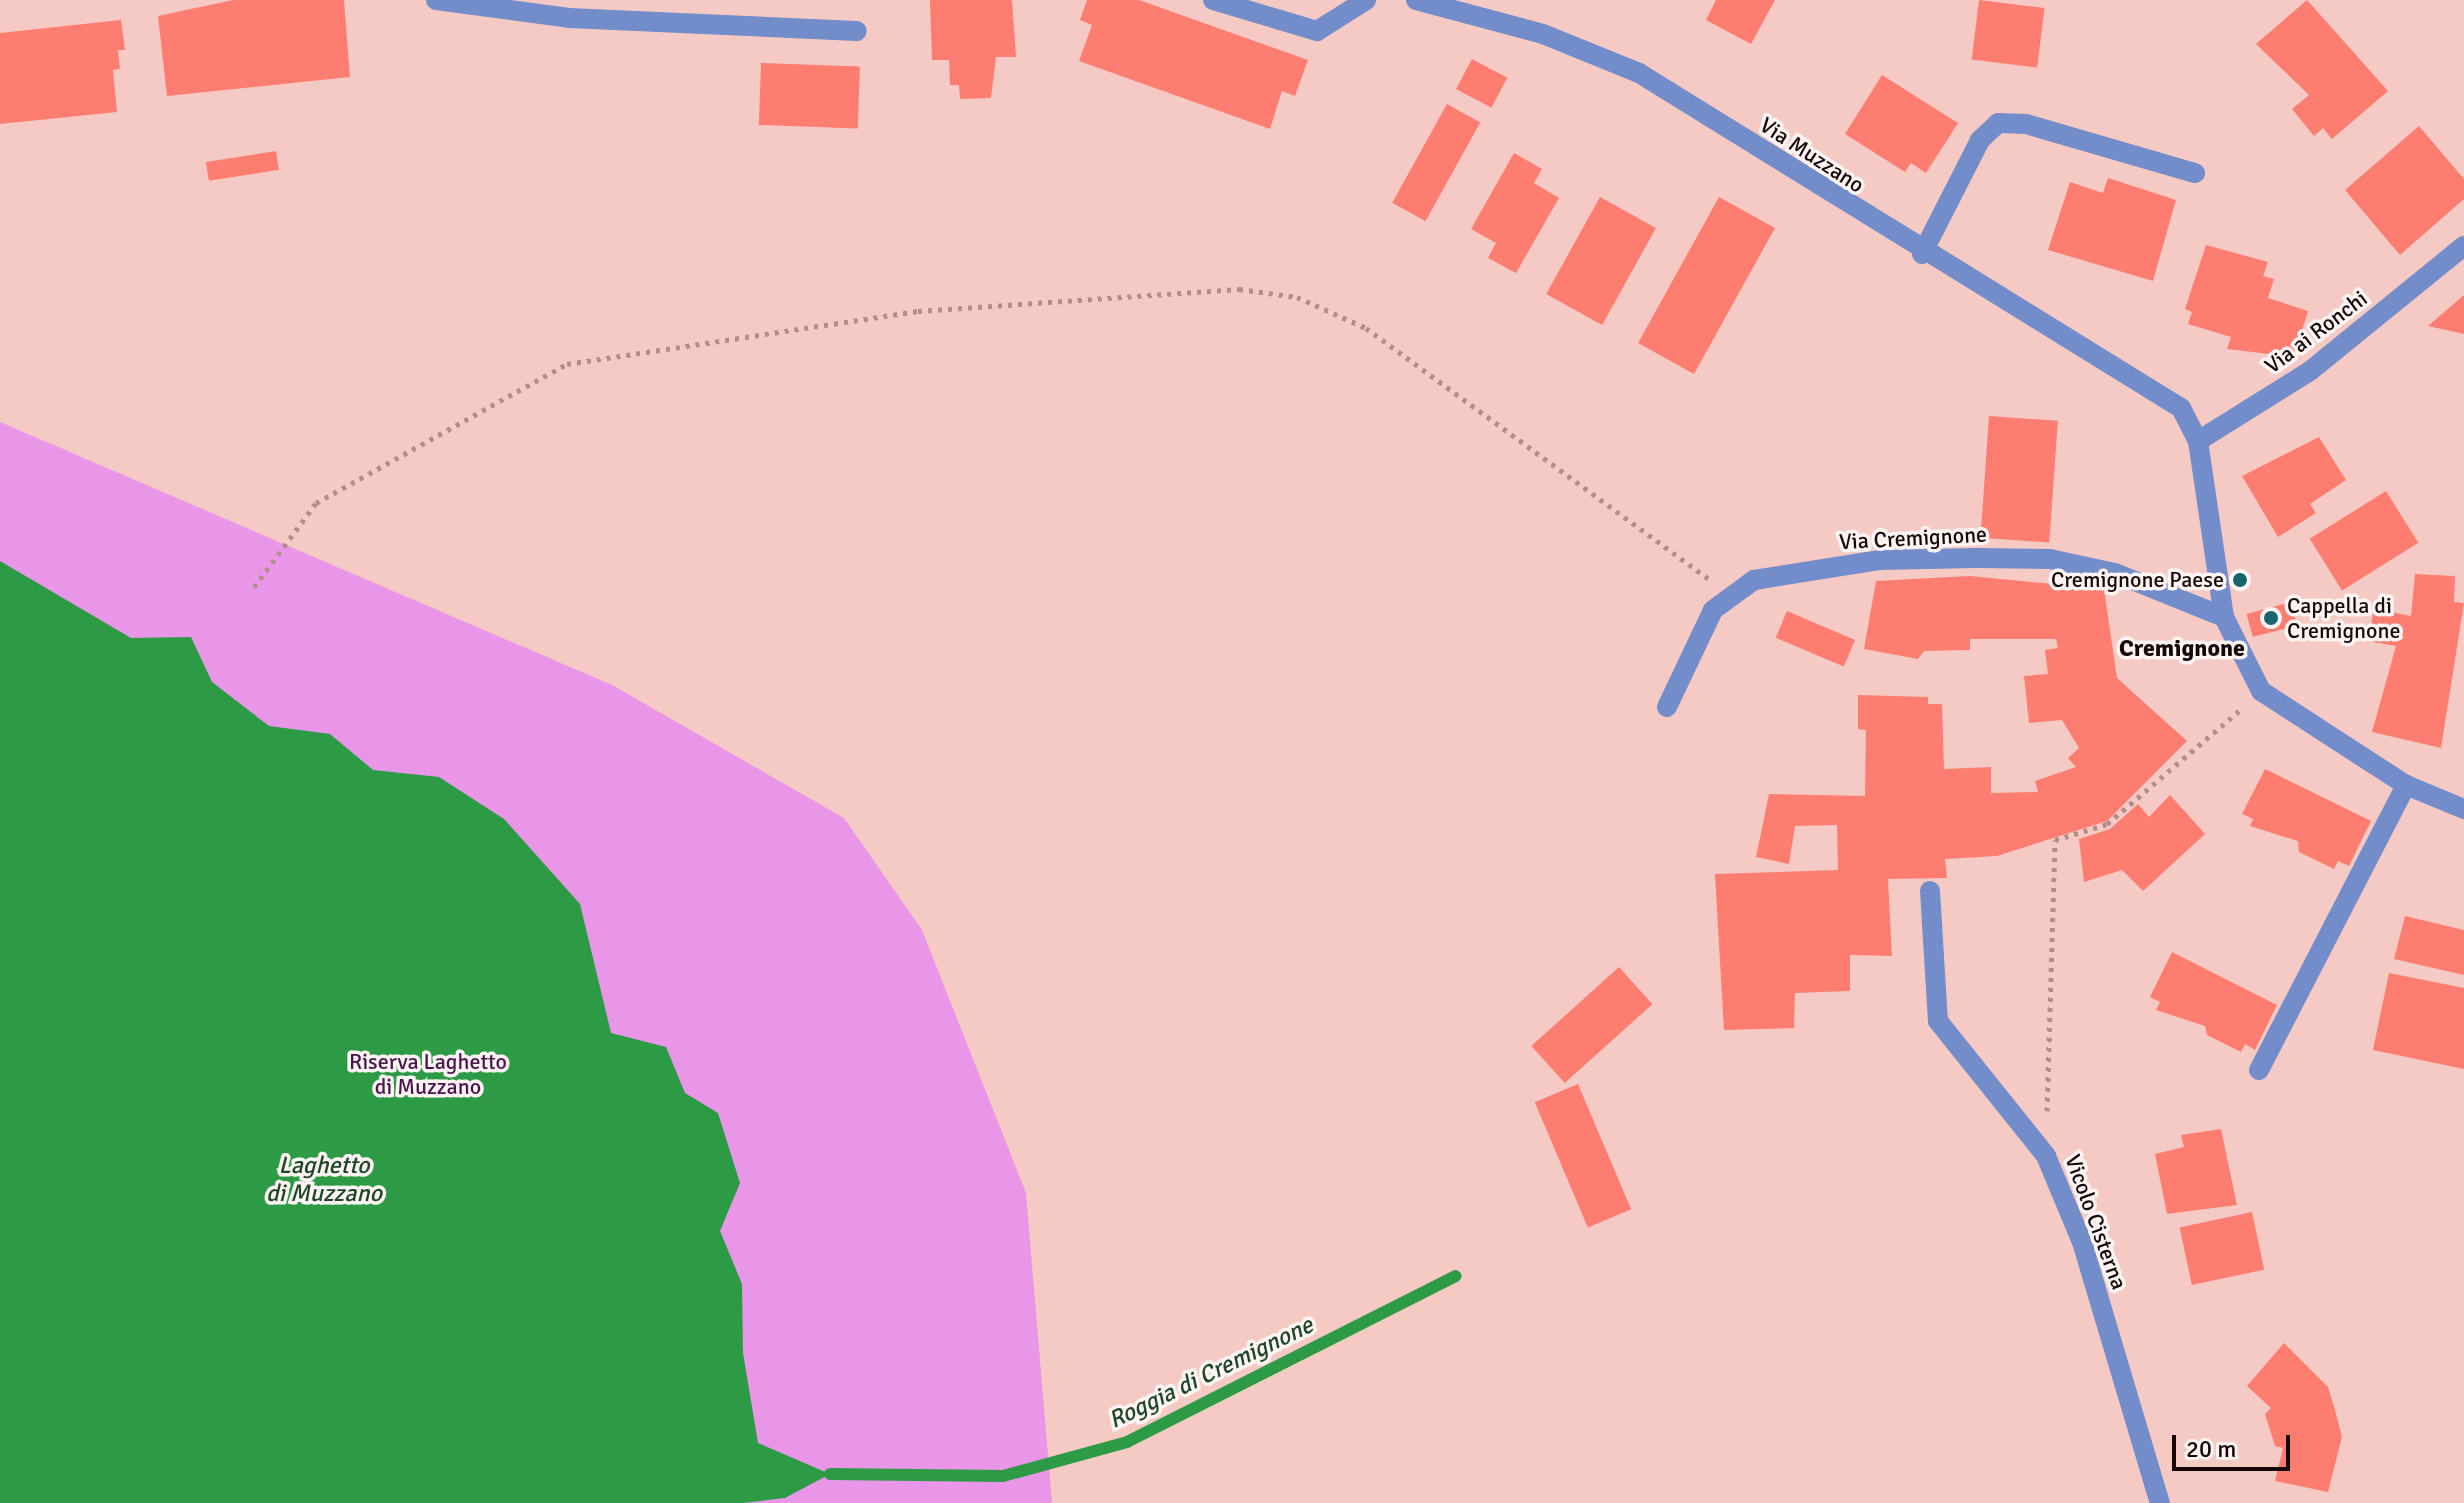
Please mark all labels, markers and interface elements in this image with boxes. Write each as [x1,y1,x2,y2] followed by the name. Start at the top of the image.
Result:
[1755,112,1869,198] street label: Via Muzzano
[2260,285,2372,379] street label: Via ai Ronchi
[1838,521,1988,555] street label: Via Cremignone
[2051,567,2224,593] place label: Cremignone Paese
[2231,571,2249,589] marker: Cremignone Paese
[2287,592,2401,644] place label: Cappella di Cremignone
[2262,609,2280,627] marker: Cappella di Cremignone
[2119,635,2245,663] district label: Cremignone
[349,1048,507,1100] park label: Riserva Laghetto di Muzzano
[2059,1151,2133,1293] street label: Vicolo Cisterna
[266,1152,382,1208] water label: Laghetto di Muzzano
[1104,1311,1318,1435] water label: Roggia di Cremignone
[2176,1419,2294,1469] scale bar
[2186,1434,2236,1464] text: 20 m

